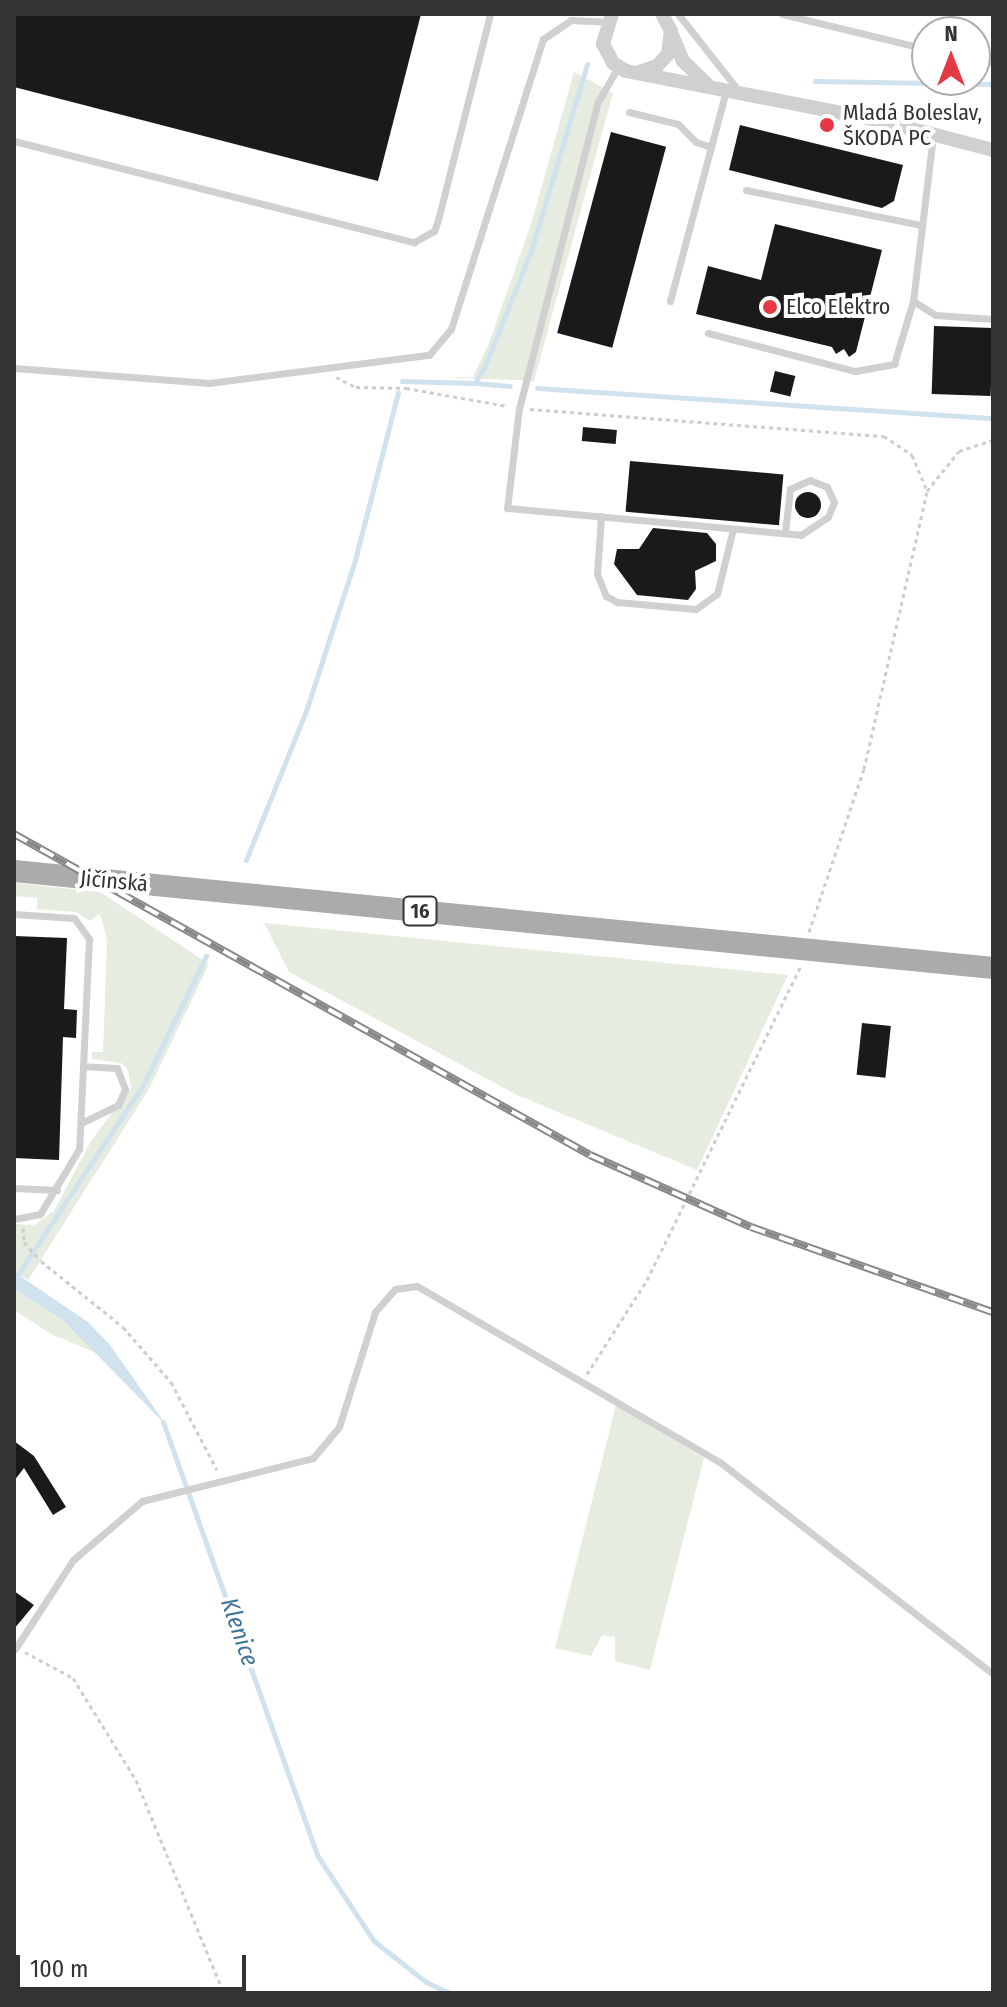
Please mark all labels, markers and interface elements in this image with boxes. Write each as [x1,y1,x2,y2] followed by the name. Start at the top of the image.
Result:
[911,16,991,96] north arrow
[944,20,958,47] text: N
[843,99,982,150] place label: Mladá Boleslav, ŠKODA PC
[818,116,836,134] marker: Mladá Boleslav, ŠKODA PC
[786,294,890,320] place label: Elco Elektro
[761,298,779,316] marker: Elco Elektro
[79,865,149,897] street label: Jičínská
[402,895,438,927] road number: 16
[214,1594,264,1670] water label: Klenice
[20,1939,250,1989] scale bar
[30,1955,88,1983] text: 100 m

